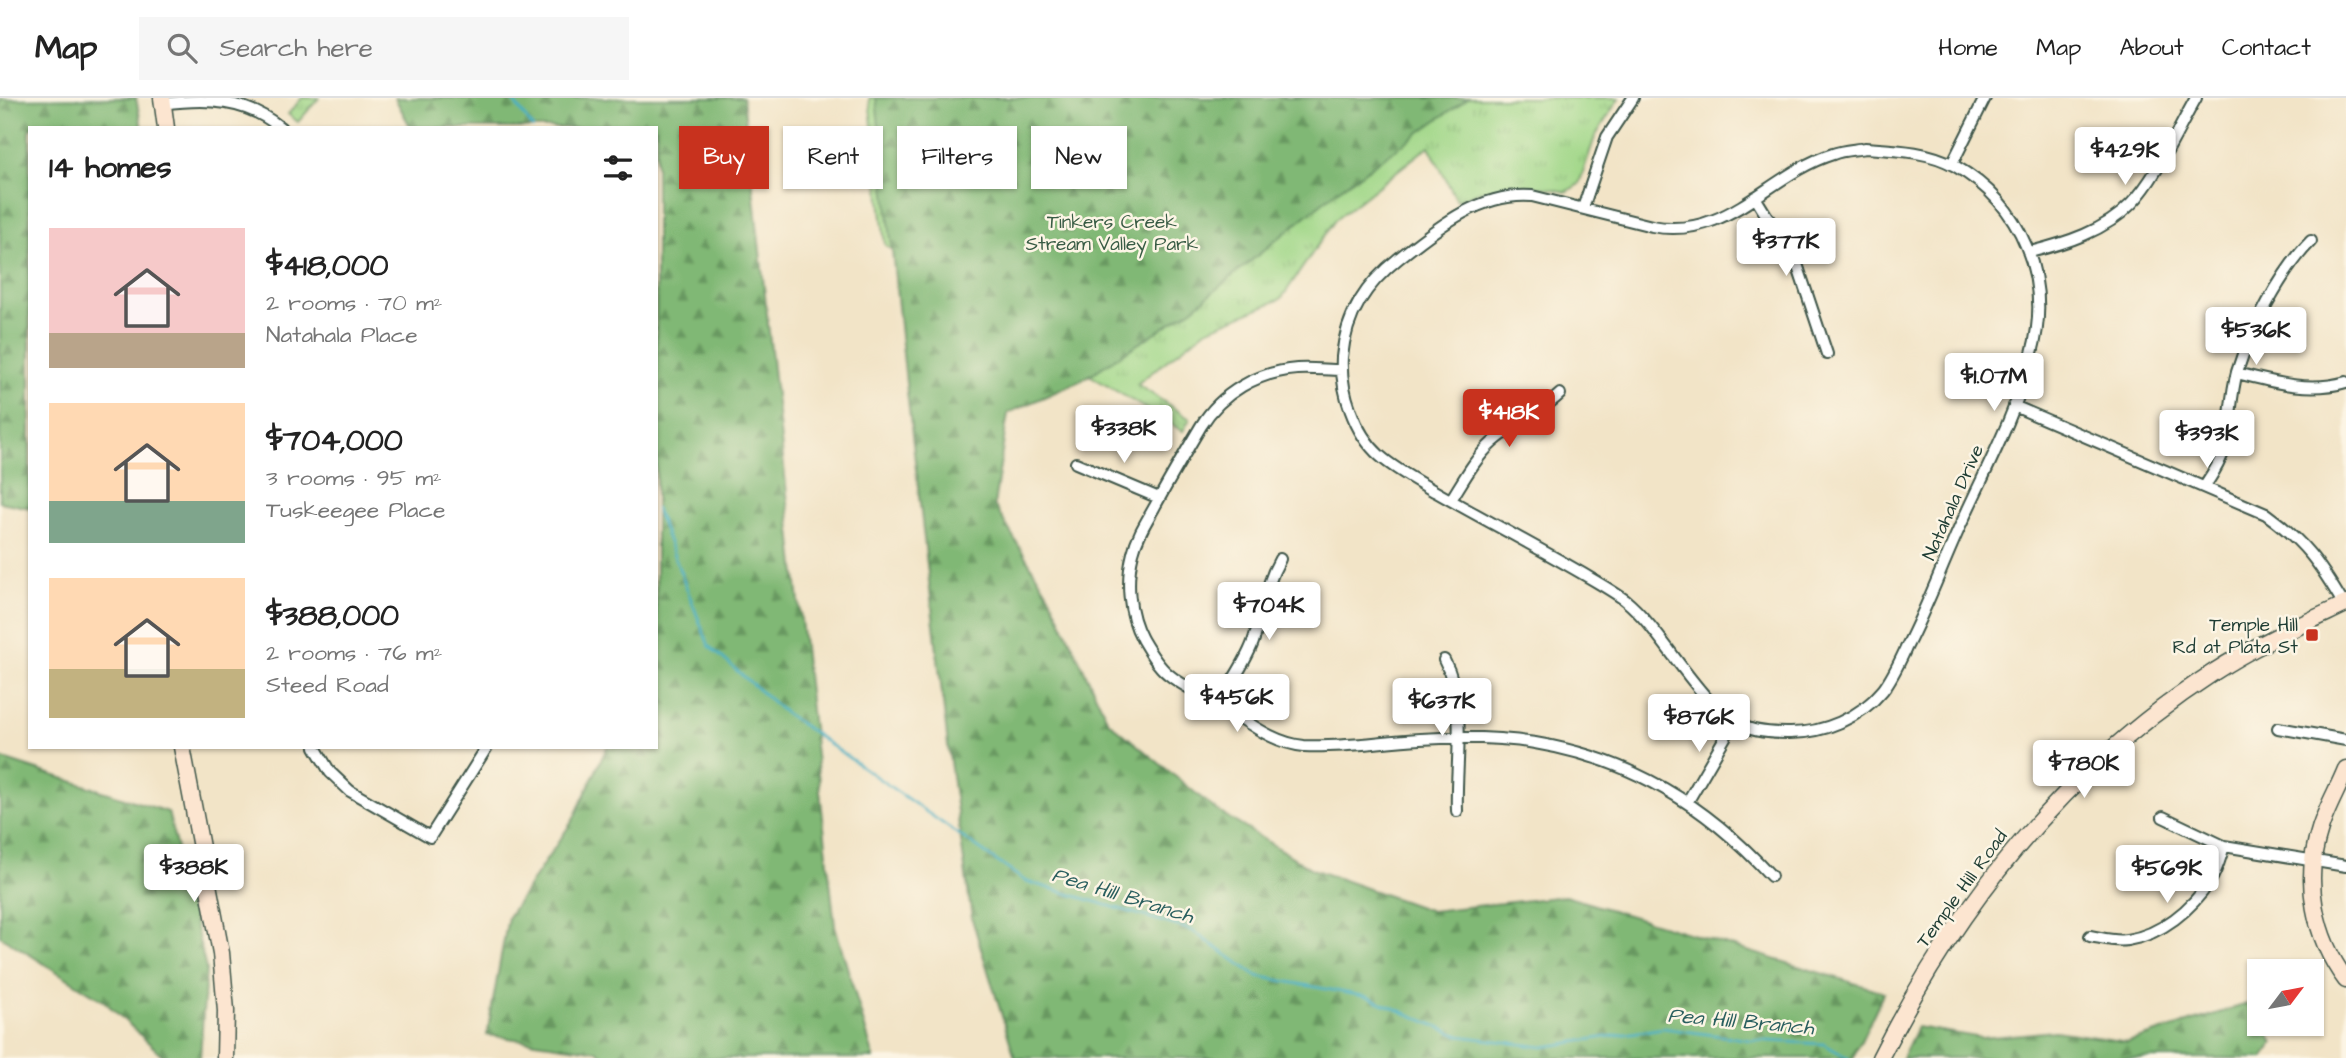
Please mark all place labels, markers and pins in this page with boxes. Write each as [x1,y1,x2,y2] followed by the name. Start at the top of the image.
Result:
[2076,127,2174,187] pin: $429K
[1737,218,1835,278] pin: $377K
[2207,308,2305,367] pin: $536K
[1937,354,2051,413] pin: $1.07M
[1460,390,1558,449] pin: $418K
[1075,406,1173,465] pin: $338K
[2158,410,2256,470] pin: $393K
[1220,582,1318,642] pin: $704K
[2173,612,2298,661] place label: Temple Hill Rd at Plata St
[2304,627,2320,643] marker: Temple Hill Rd at Plata St
[1188,674,1286,734] pin: $456K
[1393,678,1491,738] pin: $637K
[1650,694,1748,754] pin: $876K
[2035,740,2133,800] pin: $780K
[145,844,243,904] pin: $388K
[2118,846,2216,905] pin: $569K

